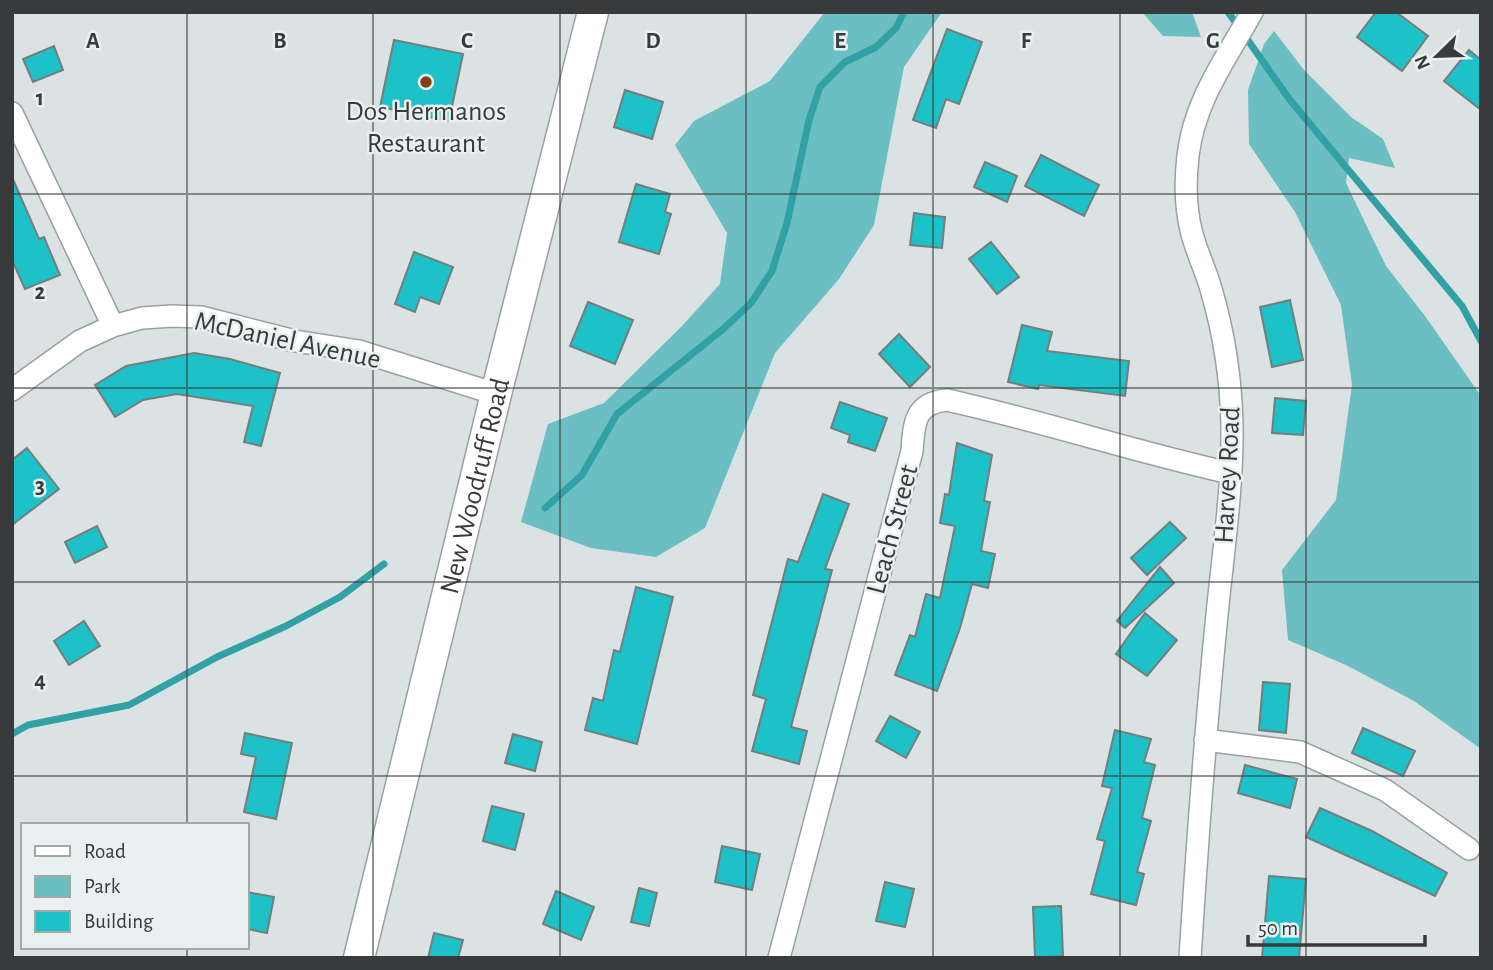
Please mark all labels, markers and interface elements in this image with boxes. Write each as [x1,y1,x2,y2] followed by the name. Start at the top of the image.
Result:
[1402,21,1472,91] north arrow
[86,30,100,53] text: A
[273,30,287,53] text: B
[461,30,473,53] text: C
[645,30,661,53] text: D
[834,30,846,53] text: E
[1021,30,1032,53] text: F
[1206,30,1220,53] text: G
[1411,52,1434,72] text: N
[418,74,434,90] marker: Dos Hermanos Restaurant
[36,87,44,110] text: 1
[346,98,506,158] place label: Dos Hermanos Restaurant
[35,281,46,304] text: 2
[192,308,383,374] street label: McDaniel Avenue
[436,375,515,597] street label: New Woodruff Road
[1210,406,1246,544] street label: Harvey Road
[862,462,924,597] street label: Leach Street
[35,475,45,498] text: 3
[34,669,46,692] text: 4
[21,823,248,949] legend
[84,841,126,862] text: Road
[84,876,121,897] text: Park
[1248,904,1425,948] scale bar
[84,911,154,932] text: Building
[1258,918,1298,939] text: 50 m

